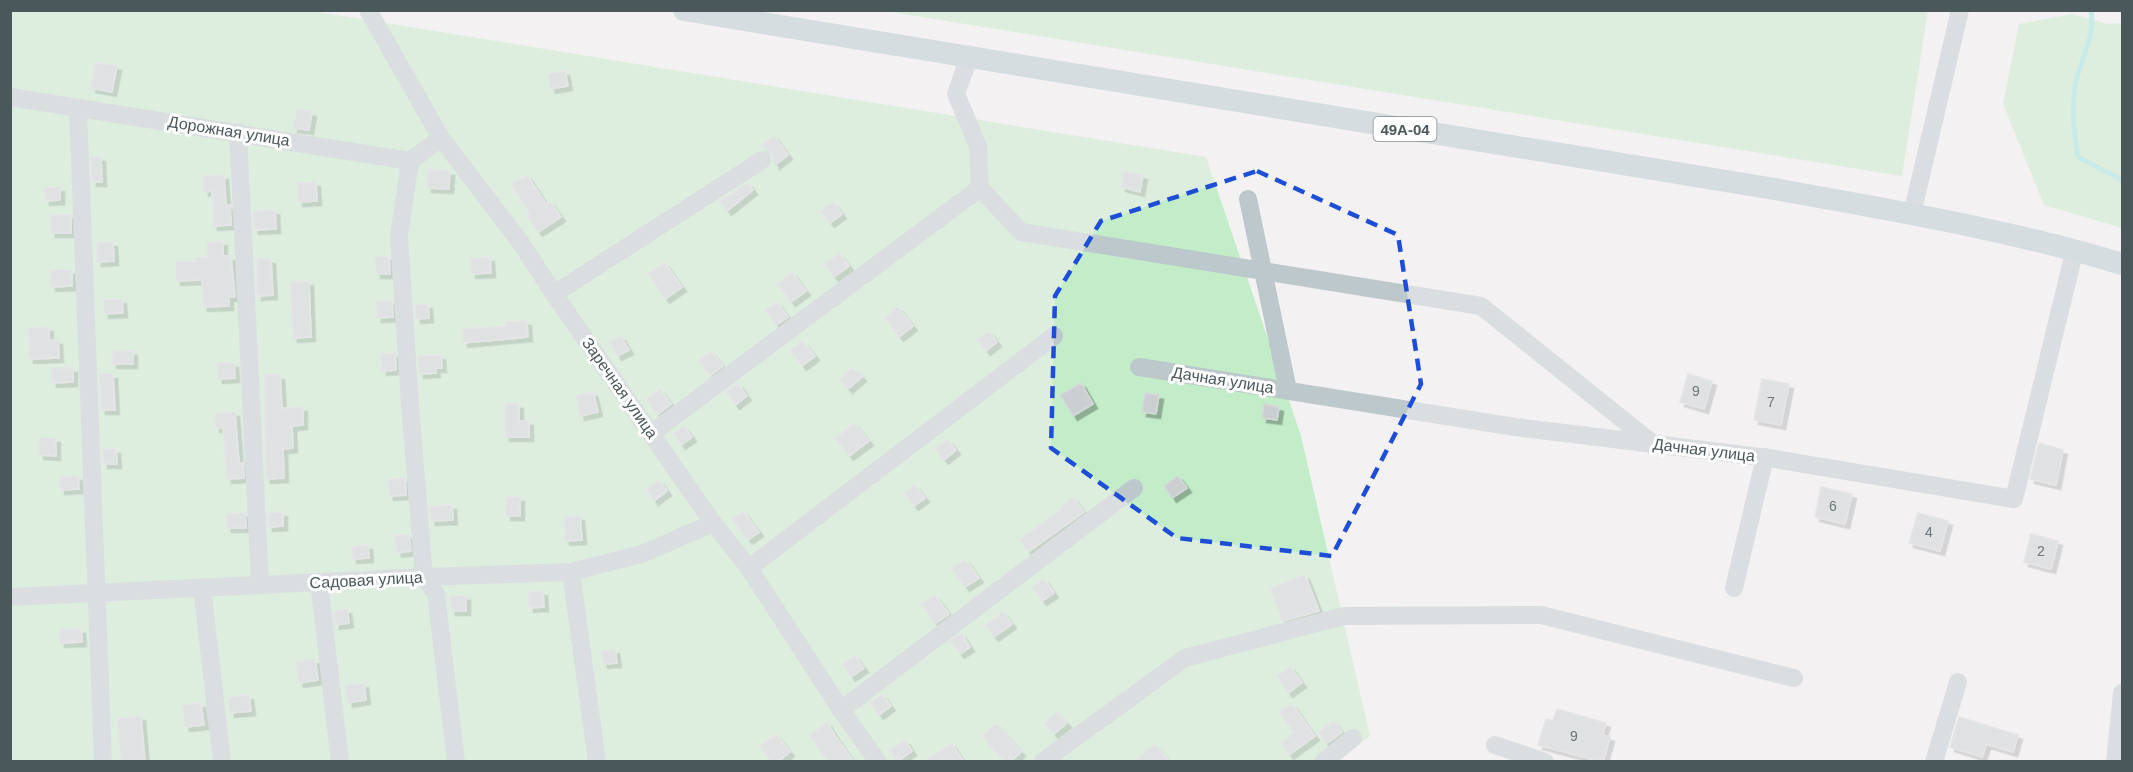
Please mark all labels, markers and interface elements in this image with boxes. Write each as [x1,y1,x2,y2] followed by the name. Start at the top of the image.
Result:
[167,113,291,149] street label: Дорожная улица
[1374,117,1436,141] road number: 49А-04
[579,334,661,442] street label: Заречная улица
[1171,364,1275,396] street label: Дачная улица
[1692,383,1700,399] house number: 9
[1767,394,1775,410] house number: 7
[1652,435,1756,465] street label: Дачная улица
[1829,498,1837,514] house number: 6
[1925,524,1933,540] house number: 4
[2037,543,2045,559] house number: 2
[309,569,423,591] street label: Садовая улица
[1570,728,1578,744] house number: 9

